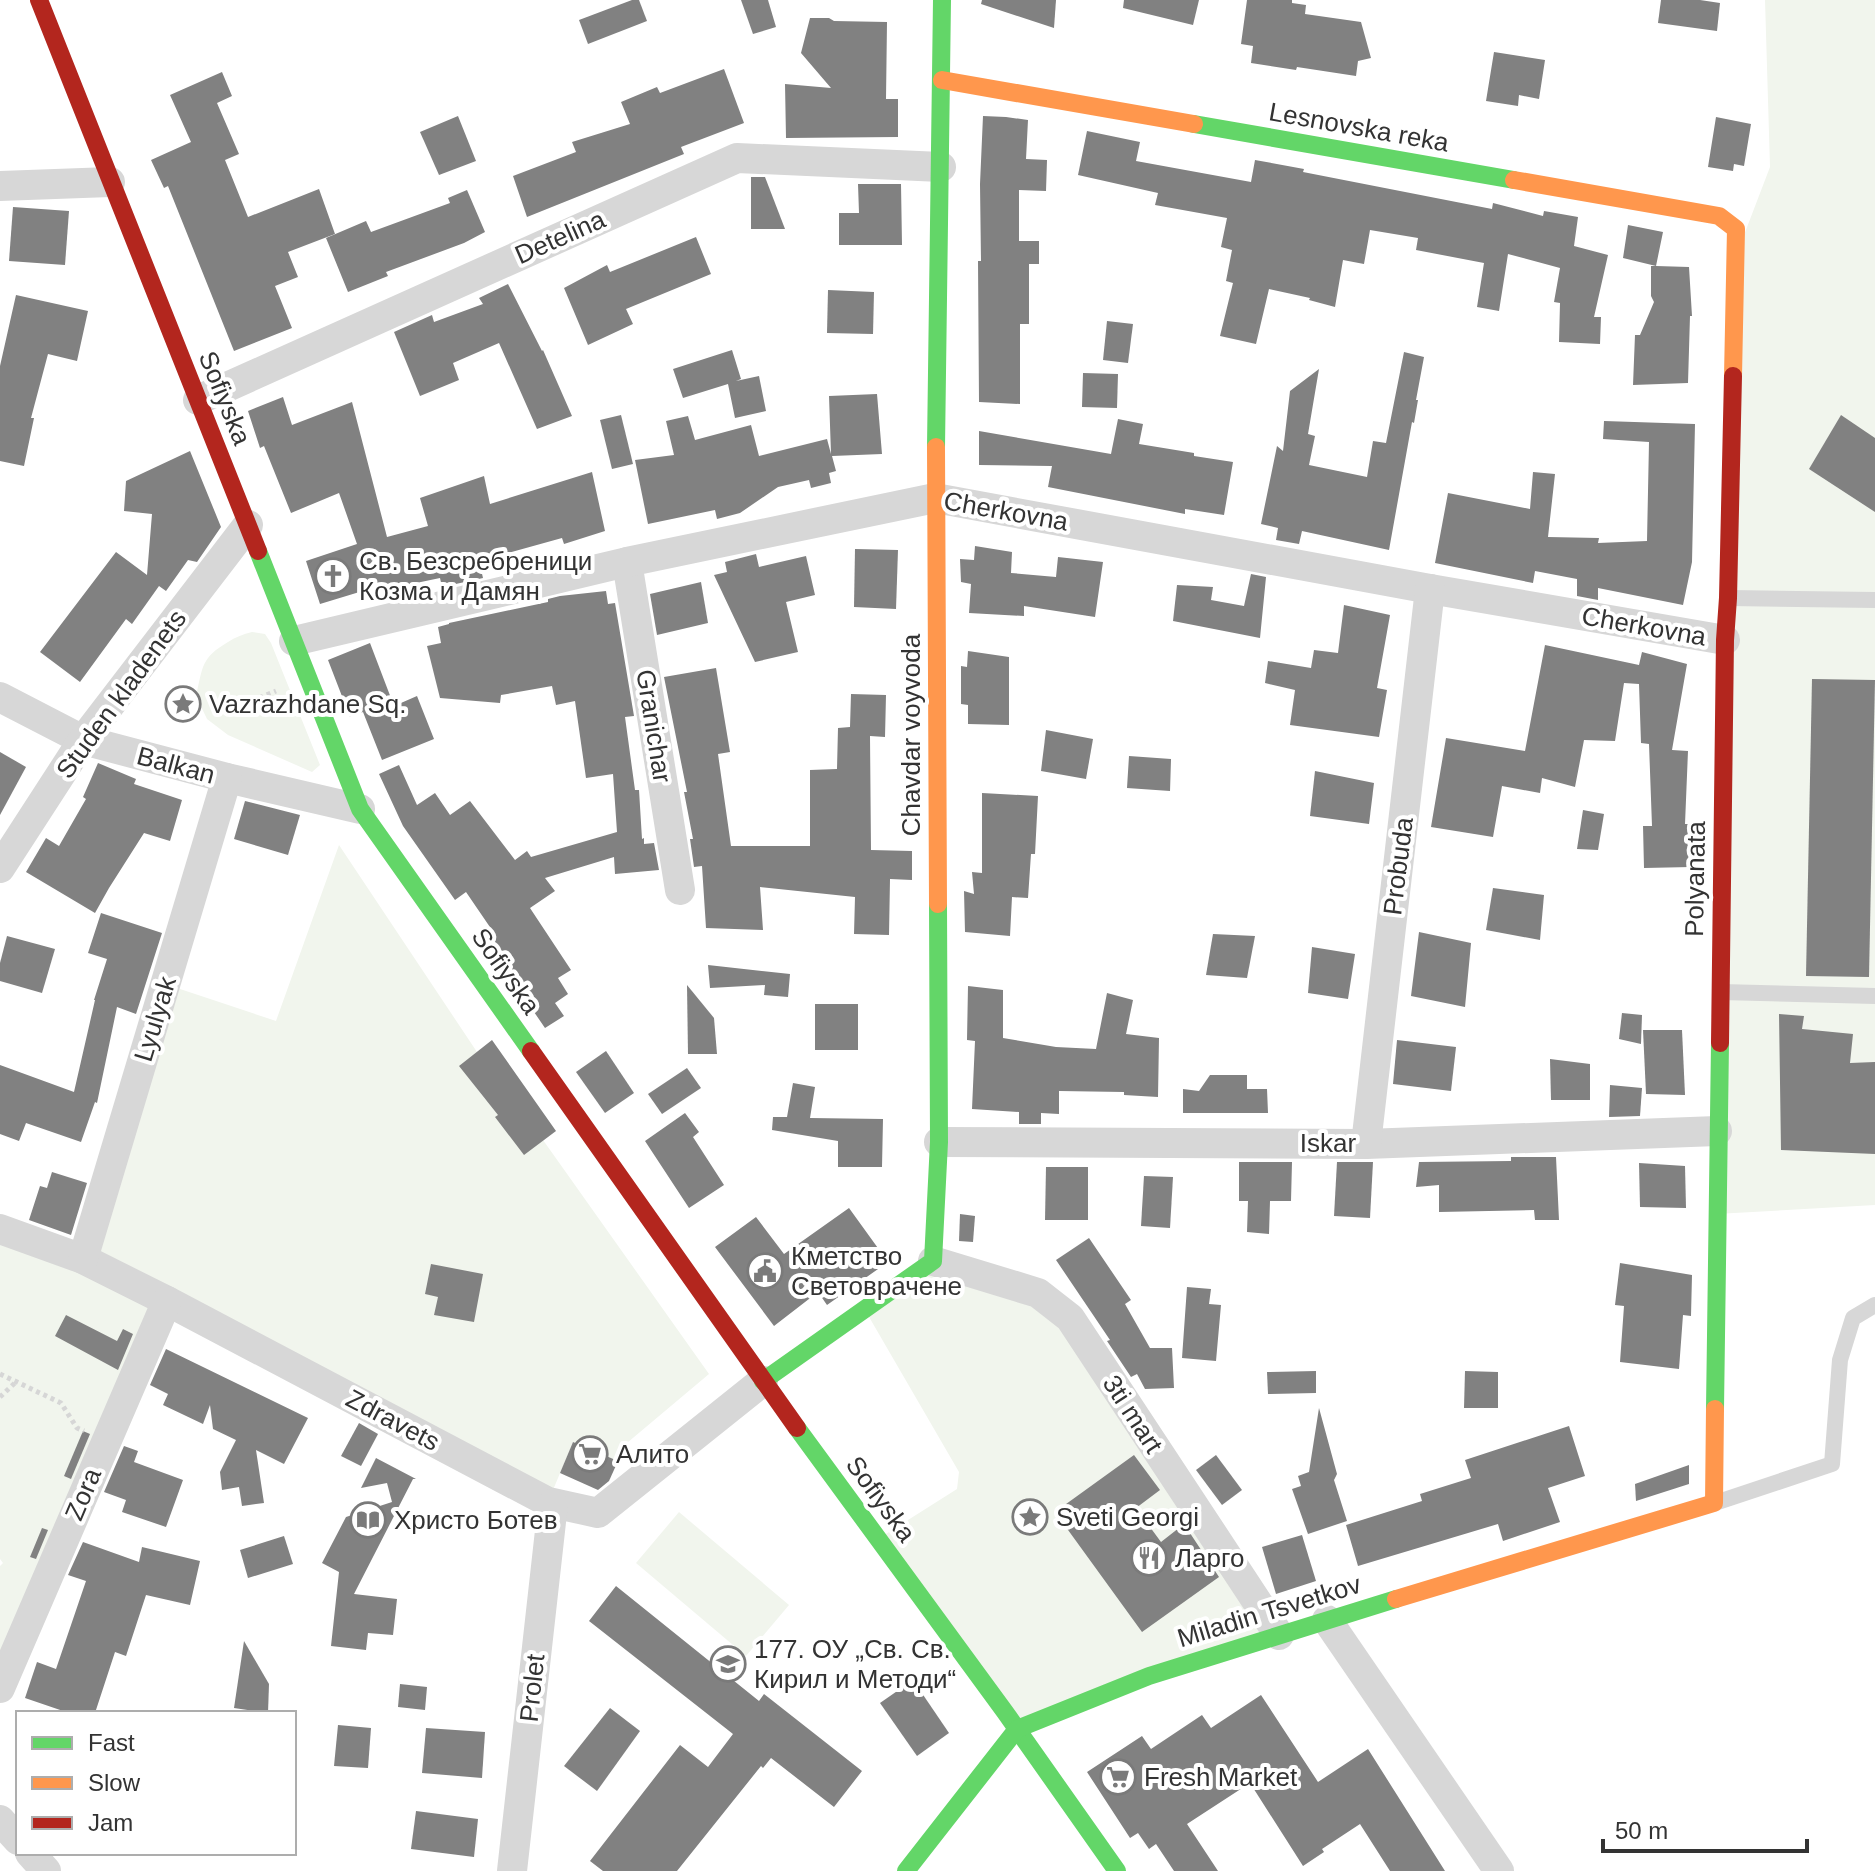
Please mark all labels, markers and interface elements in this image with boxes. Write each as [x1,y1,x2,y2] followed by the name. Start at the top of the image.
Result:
[1267,96,1452,158] street label: Lesnovska reka
[510,204,610,270] street label: Detelina
[193,347,258,450] street label: Sofiyska
[941,485,1071,537] street label: Cherkovna
[359,546,592,606] place label: Св. Безсребреници Козма и Дамян
[314,557,352,595] church icon: Св. Безсребреници Козма и Дамян
[1579,600,1709,652] street label: Cherkovna
[50,604,192,784] street label: Studen kladenets
[896,633,926,836] street label: Chavdar voyvoda
[630,667,678,785] street label: Granichar
[164,685,202,723] place icon: Vazrazhdane Sq.
[209,689,407,719] place label: Vazrazhdane Sq.
[134,740,218,790] street label: Balkan
[1377,815,1419,917] street label: Probuda
[1679,820,1711,937] street label: Polyanata
[466,922,547,1020] street label: Sofiyska
[128,972,182,1065] street label: Lyulyak
[1300,1128,1357,1158] street label: Iskar
[791,1241,962,1301] place label: Кметство Световрачене
[746,1252,784,1290] public building icon: Кметство Световрачене
[1097,1369,1170,1459] street label: 3ti mart
[341,1383,445,1457] street label: Zdravets
[571,1435,609,1473] supermarket icon: Алито
[616,1439,689,1469] place label: Алито
[840,1450,922,1548] street label: Sofiyska
[59,1463,107,1524] street label: Zora
[1011,1498,1049,1536] place icon: Sveti Georgi
[349,1501,387,1539] library icon: Христо Ботев
[1056,1502,1199,1532] place label: Sveti Georgi
[394,1505,557,1535] place label: Христо Ботев
[1130,1539,1168,1577] restaurant icon: Ларго
[1175,1543,1244,1573] place label: Ларго
[1174,1569,1364,1653] street label: Miladin Tsvetkov
[754,1634,956,1694] place label: 177. ОУ „Св. Св. Кирил и Методи“
[709,1645,747,1683] school or university icon: 177. ОУ „Св. Св. Кирил и Методи“
[514,1652,551,1723] street label: Prolet
[16,1711,296,1855] legend
[88,1729,135,1756] text: Fast
[1099,1758,1137,1796] supermarket icon: Fresh Market
[1144,1762,1298,1792] place label: Fresh Market
[88,1769,141,1796] text: Slow
[1603,1803,1807,1853] scale bar
[88,1809,133,1836] text: Jam
[1615,1817,1668,1844] text: 50 m

